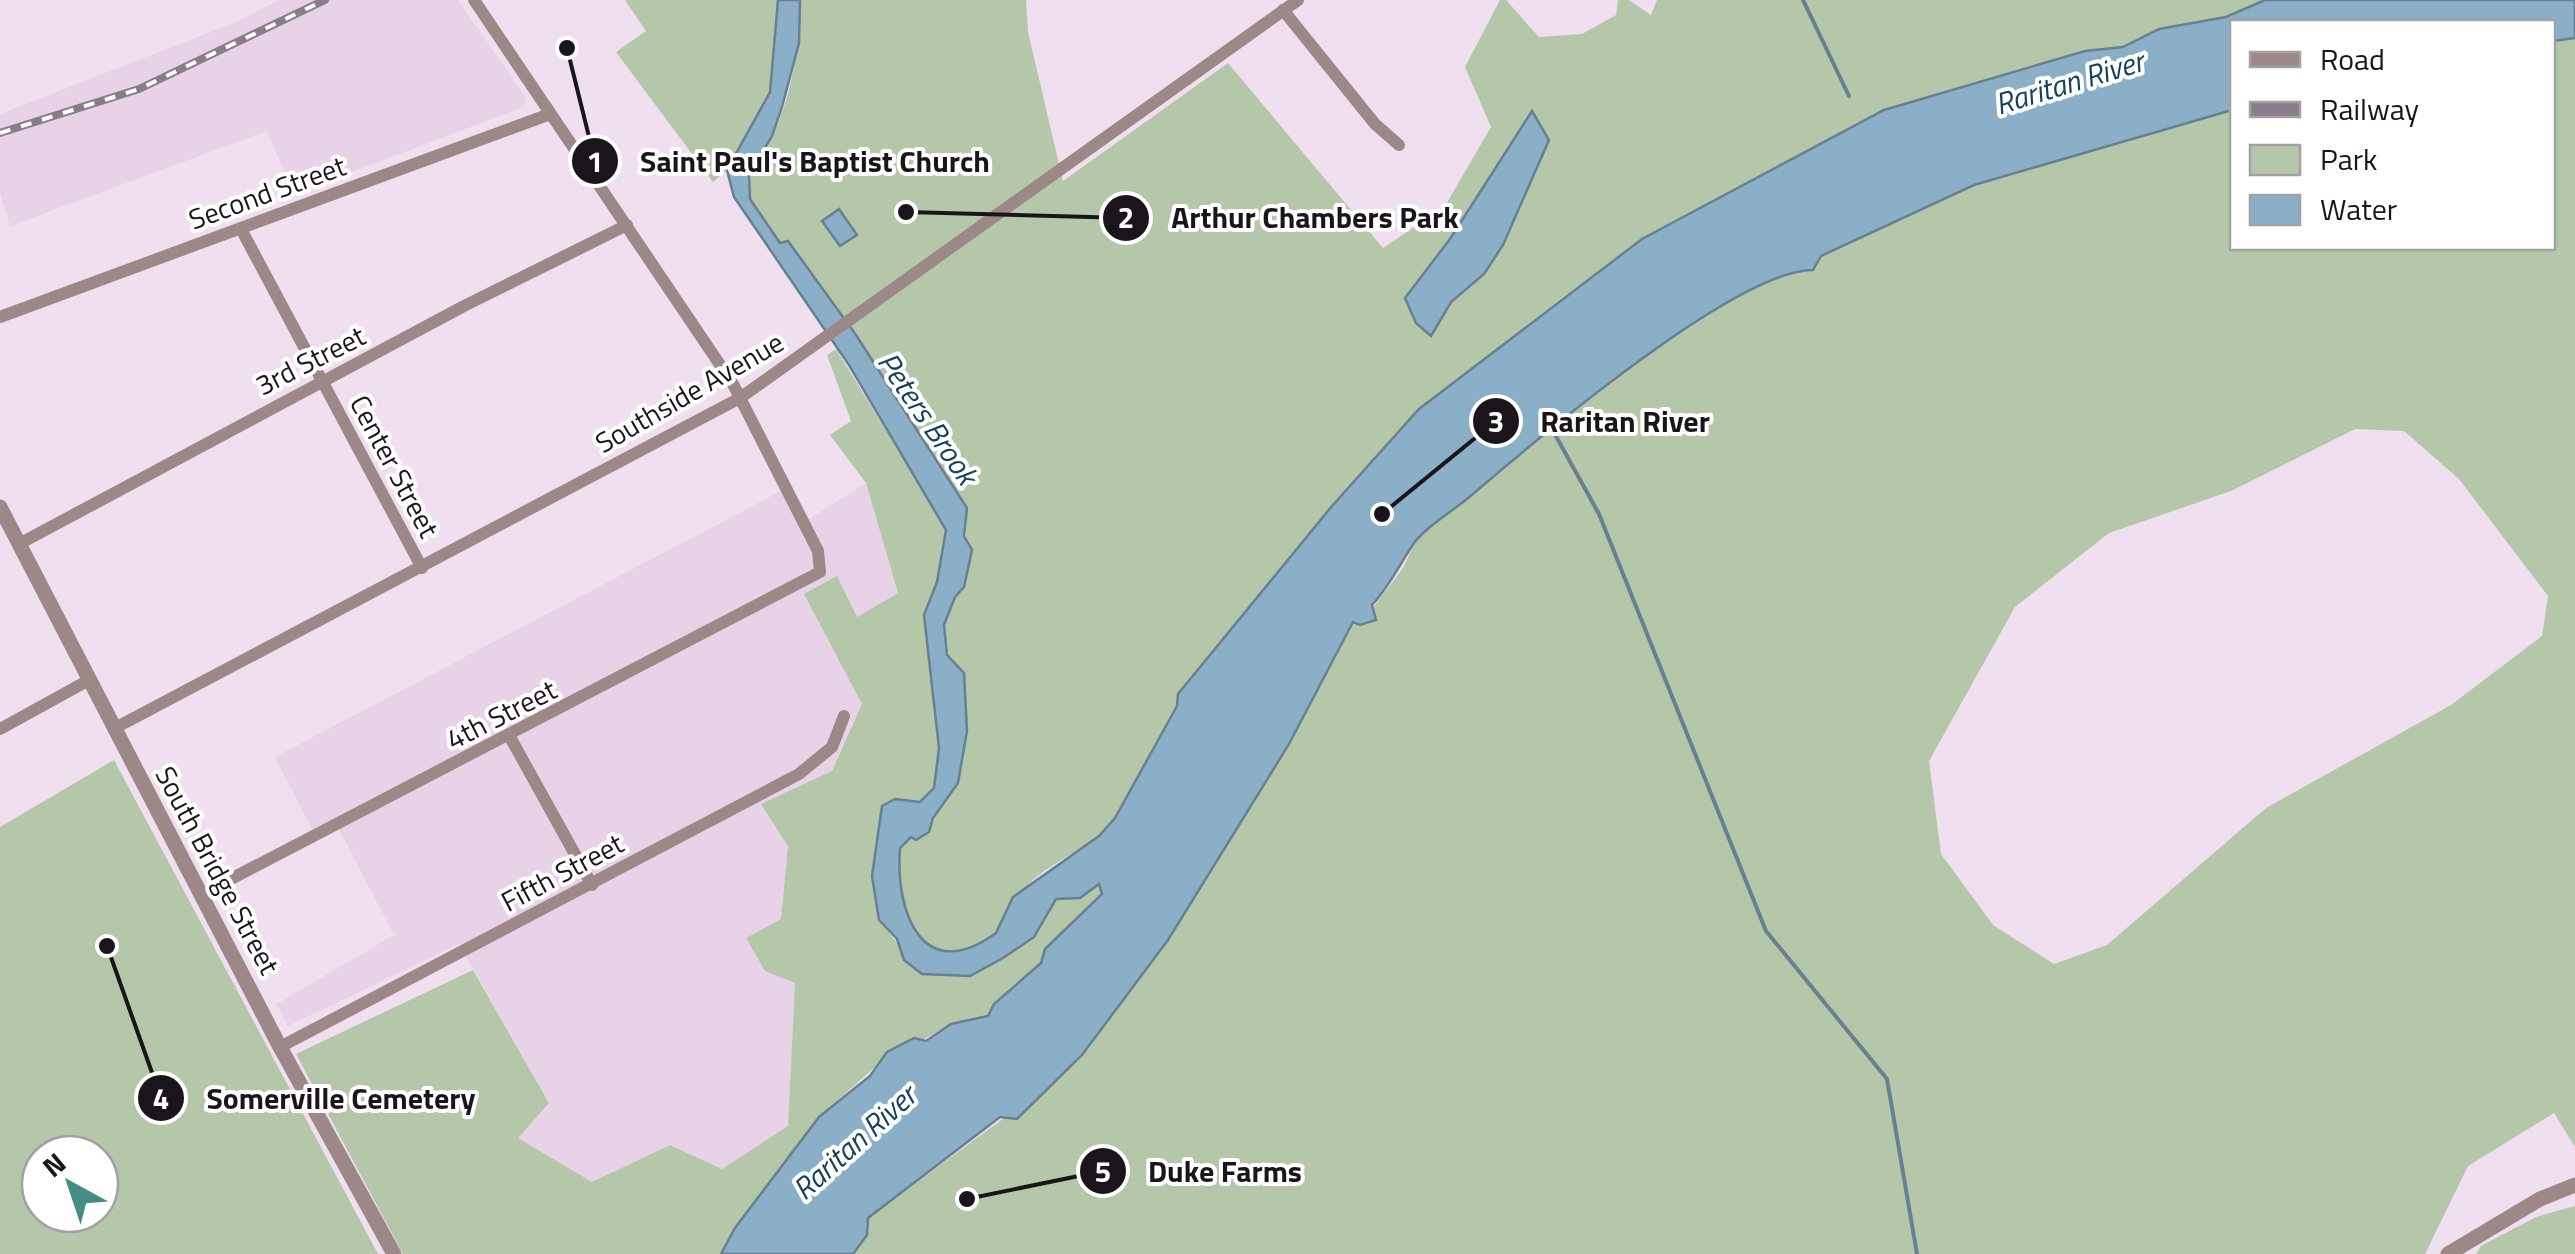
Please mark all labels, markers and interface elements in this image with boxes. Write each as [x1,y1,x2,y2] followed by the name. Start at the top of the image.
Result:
[2230,20,2555,250] legend
[2320,36,2385,82] text: Road
[1989,37,2152,126] water label: Raritan River
[2320,86,2419,132] text: Railway
[570,131,1010,191] callout: Saint Paul's Baptist Church
[2320,136,2377,182] text: Park
[587,138,603,184] text: 1
[640,138,990,184] text: Saint Paul's Baptist Church
[182,144,352,240] street label: Second Street
[2320,186,2397,232] text: Water
[1101,188,1478,248] callout: Arthur Chambers Park
[1118,194,1134,240] text: 2
[1171,194,1459,240] text: Arthur Chambers Park
[248,314,373,406] street label: 3rd Street
[587,320,791,464] street label: Southside Avenue
[866,342,992,497] water label: Peters Brook
[339,387,451,545] street label: Center Street
[1471,391,1730,451] callout: Raritan River
[1488,398,1504,444] text: 3
[1540,398,1710,444] text: Raritan River
[438,668,564,760] street label: 4th Street
[145,758,291,982] street label: South Bridge Street
[493,822,631,922] street label: Fifth Street
[136,1068,495,1128] callout: Somerville Cemetery
[782,1071,929,1210] water label: Raritan River
[153,1075,169,1121] text: 4
[207,1075,475,1121] text: Somerville Cemetery
[20,1134,120,1234] north arrow
[1078,1141,1322,1201] callout: Duke Farms
[32,1142,75,1187] text: N
[1095,1148,1111,1194] text: 5
[1148,1148,1302,1194] text: Duke Farms

